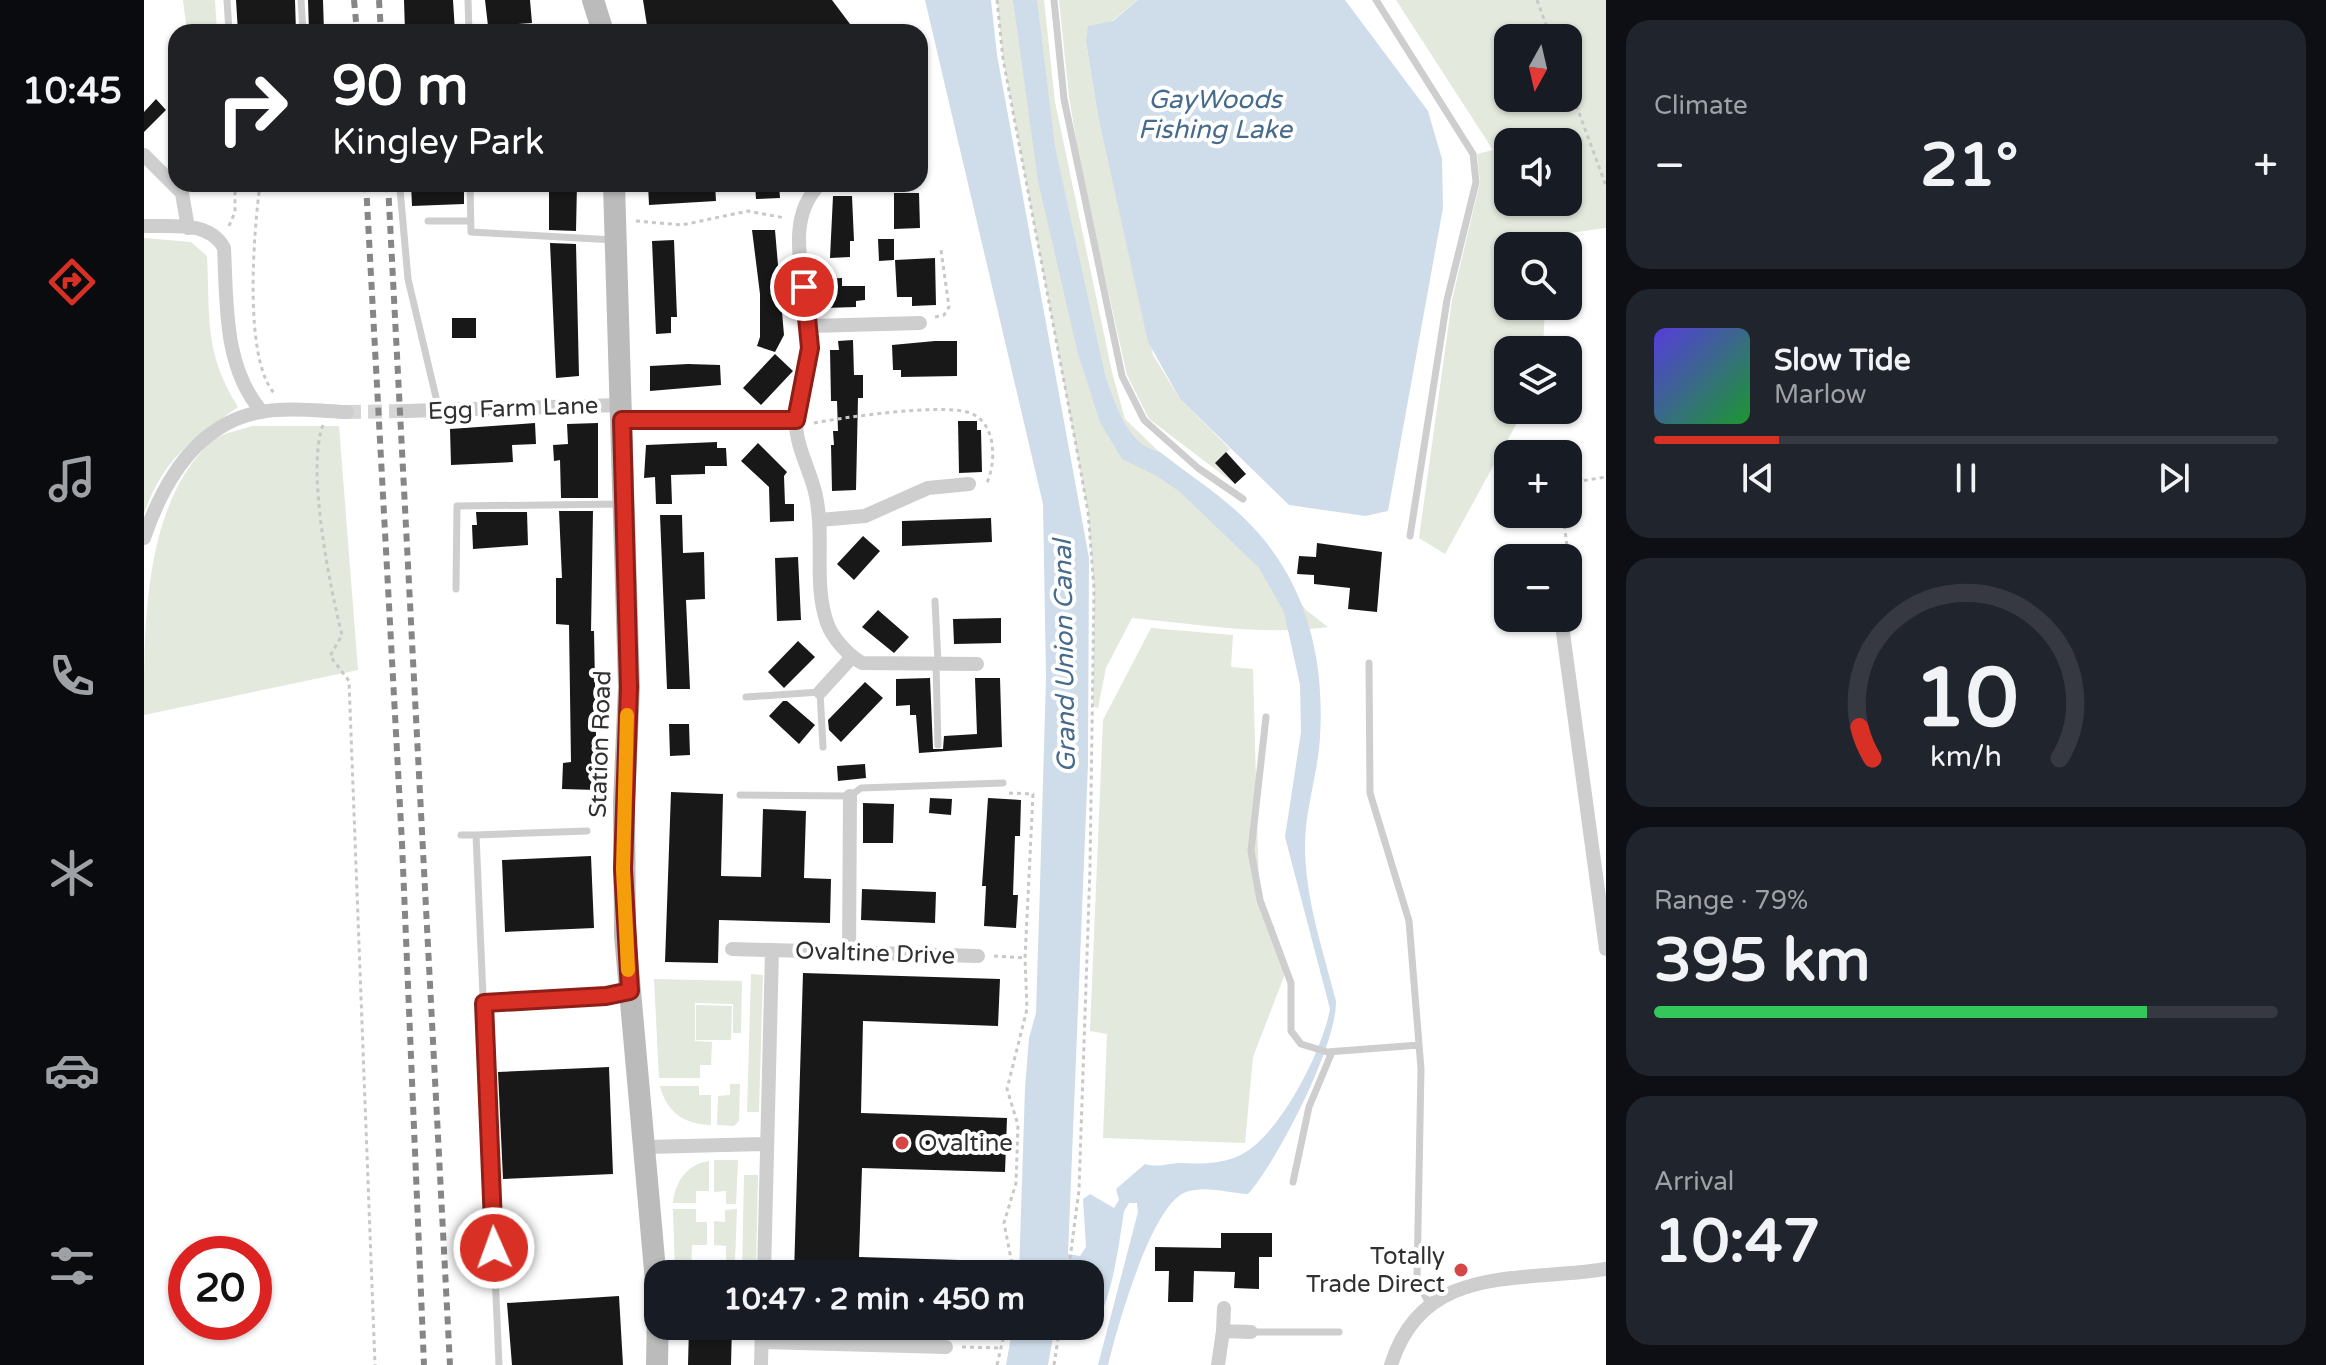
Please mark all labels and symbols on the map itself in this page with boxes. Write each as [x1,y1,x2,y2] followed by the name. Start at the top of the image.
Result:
[1494,24,1582,112] north arrow
[1138,84,1293,145] water label: GayWoods Fishing Lake
[770,253,838,321] pin
[427,391,599,426] street label: Egg Farm Lane
[1047,536,1082,773] water label: Grand Union Canal
[583,670,618,818] street label: Station Road
[794,936,956,971] street label: Ovaltine Drive
[918,1129,1013,1158] place label: Ovaltine
[893,1134,911,1152] marker: Ovaltine
[452,1206,536,1290] position arrow
[168,1236,272,1340] speed limit sign: 20
[1306,1242,1445,1299] place label: Totally Trade Direct
[1452,1261,1470,1279] marker: Totally Trade Direct

